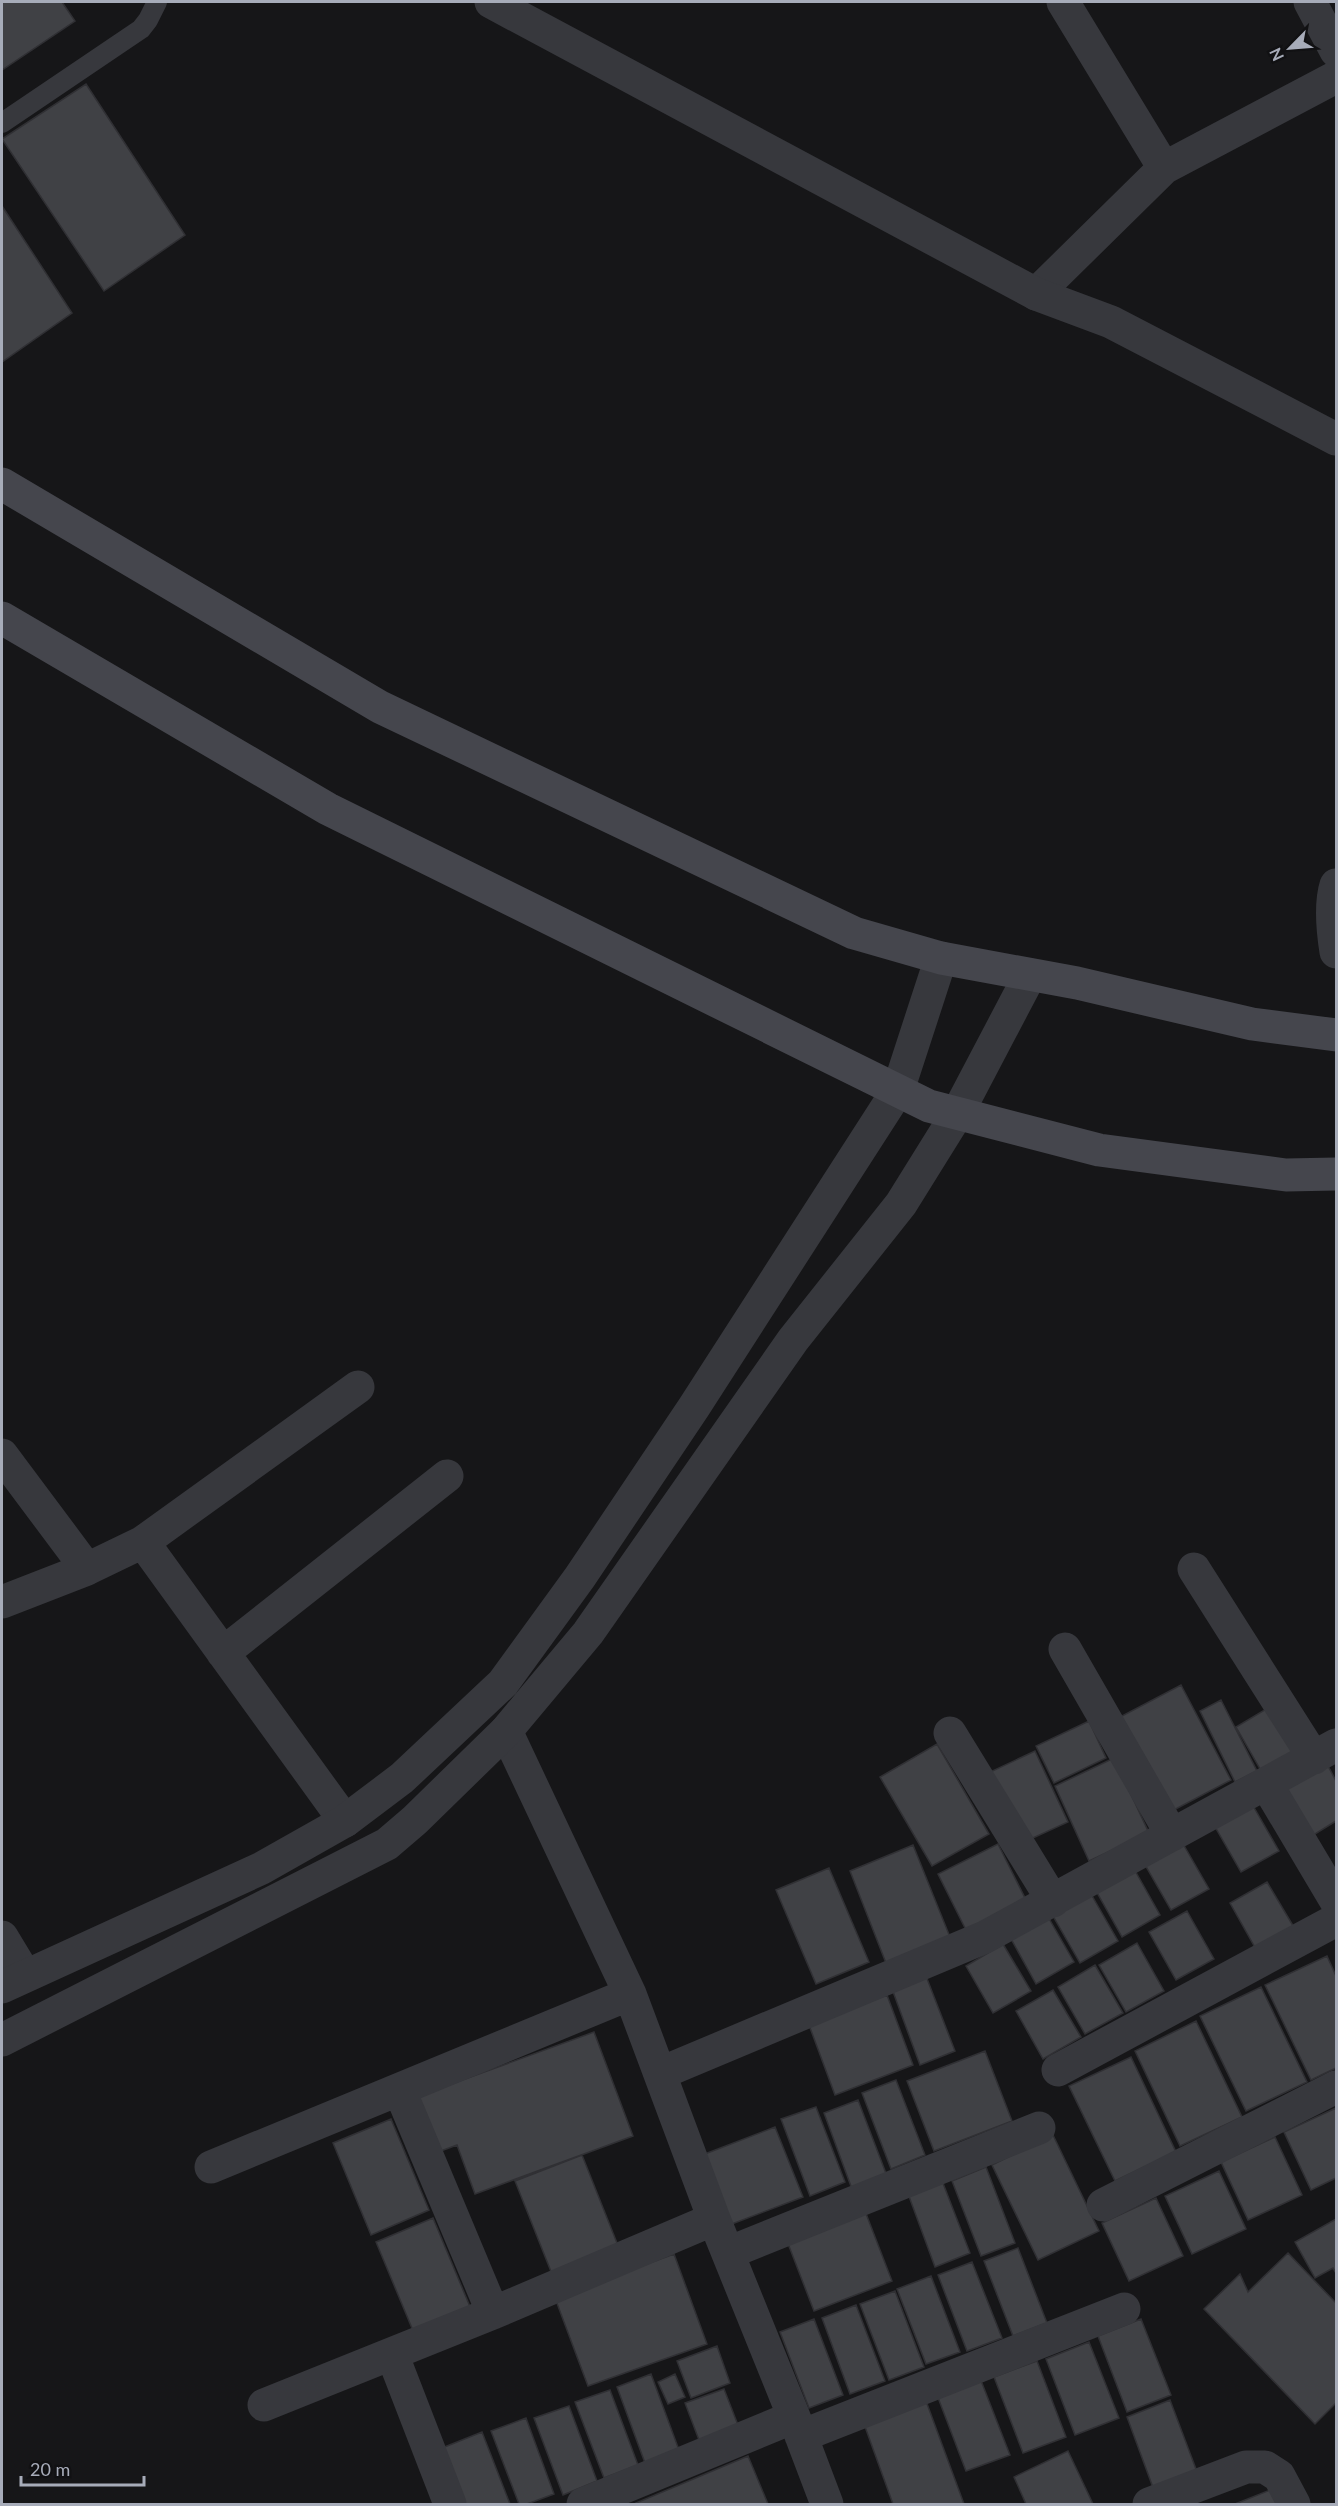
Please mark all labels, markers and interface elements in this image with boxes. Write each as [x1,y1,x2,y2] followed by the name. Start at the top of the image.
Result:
[1260,18,1320,78] north arrow
[1265,45,1287,64] text: N
[21,2449,144,2487] scale bar
[30,2458,70,2480] text: 20 m

